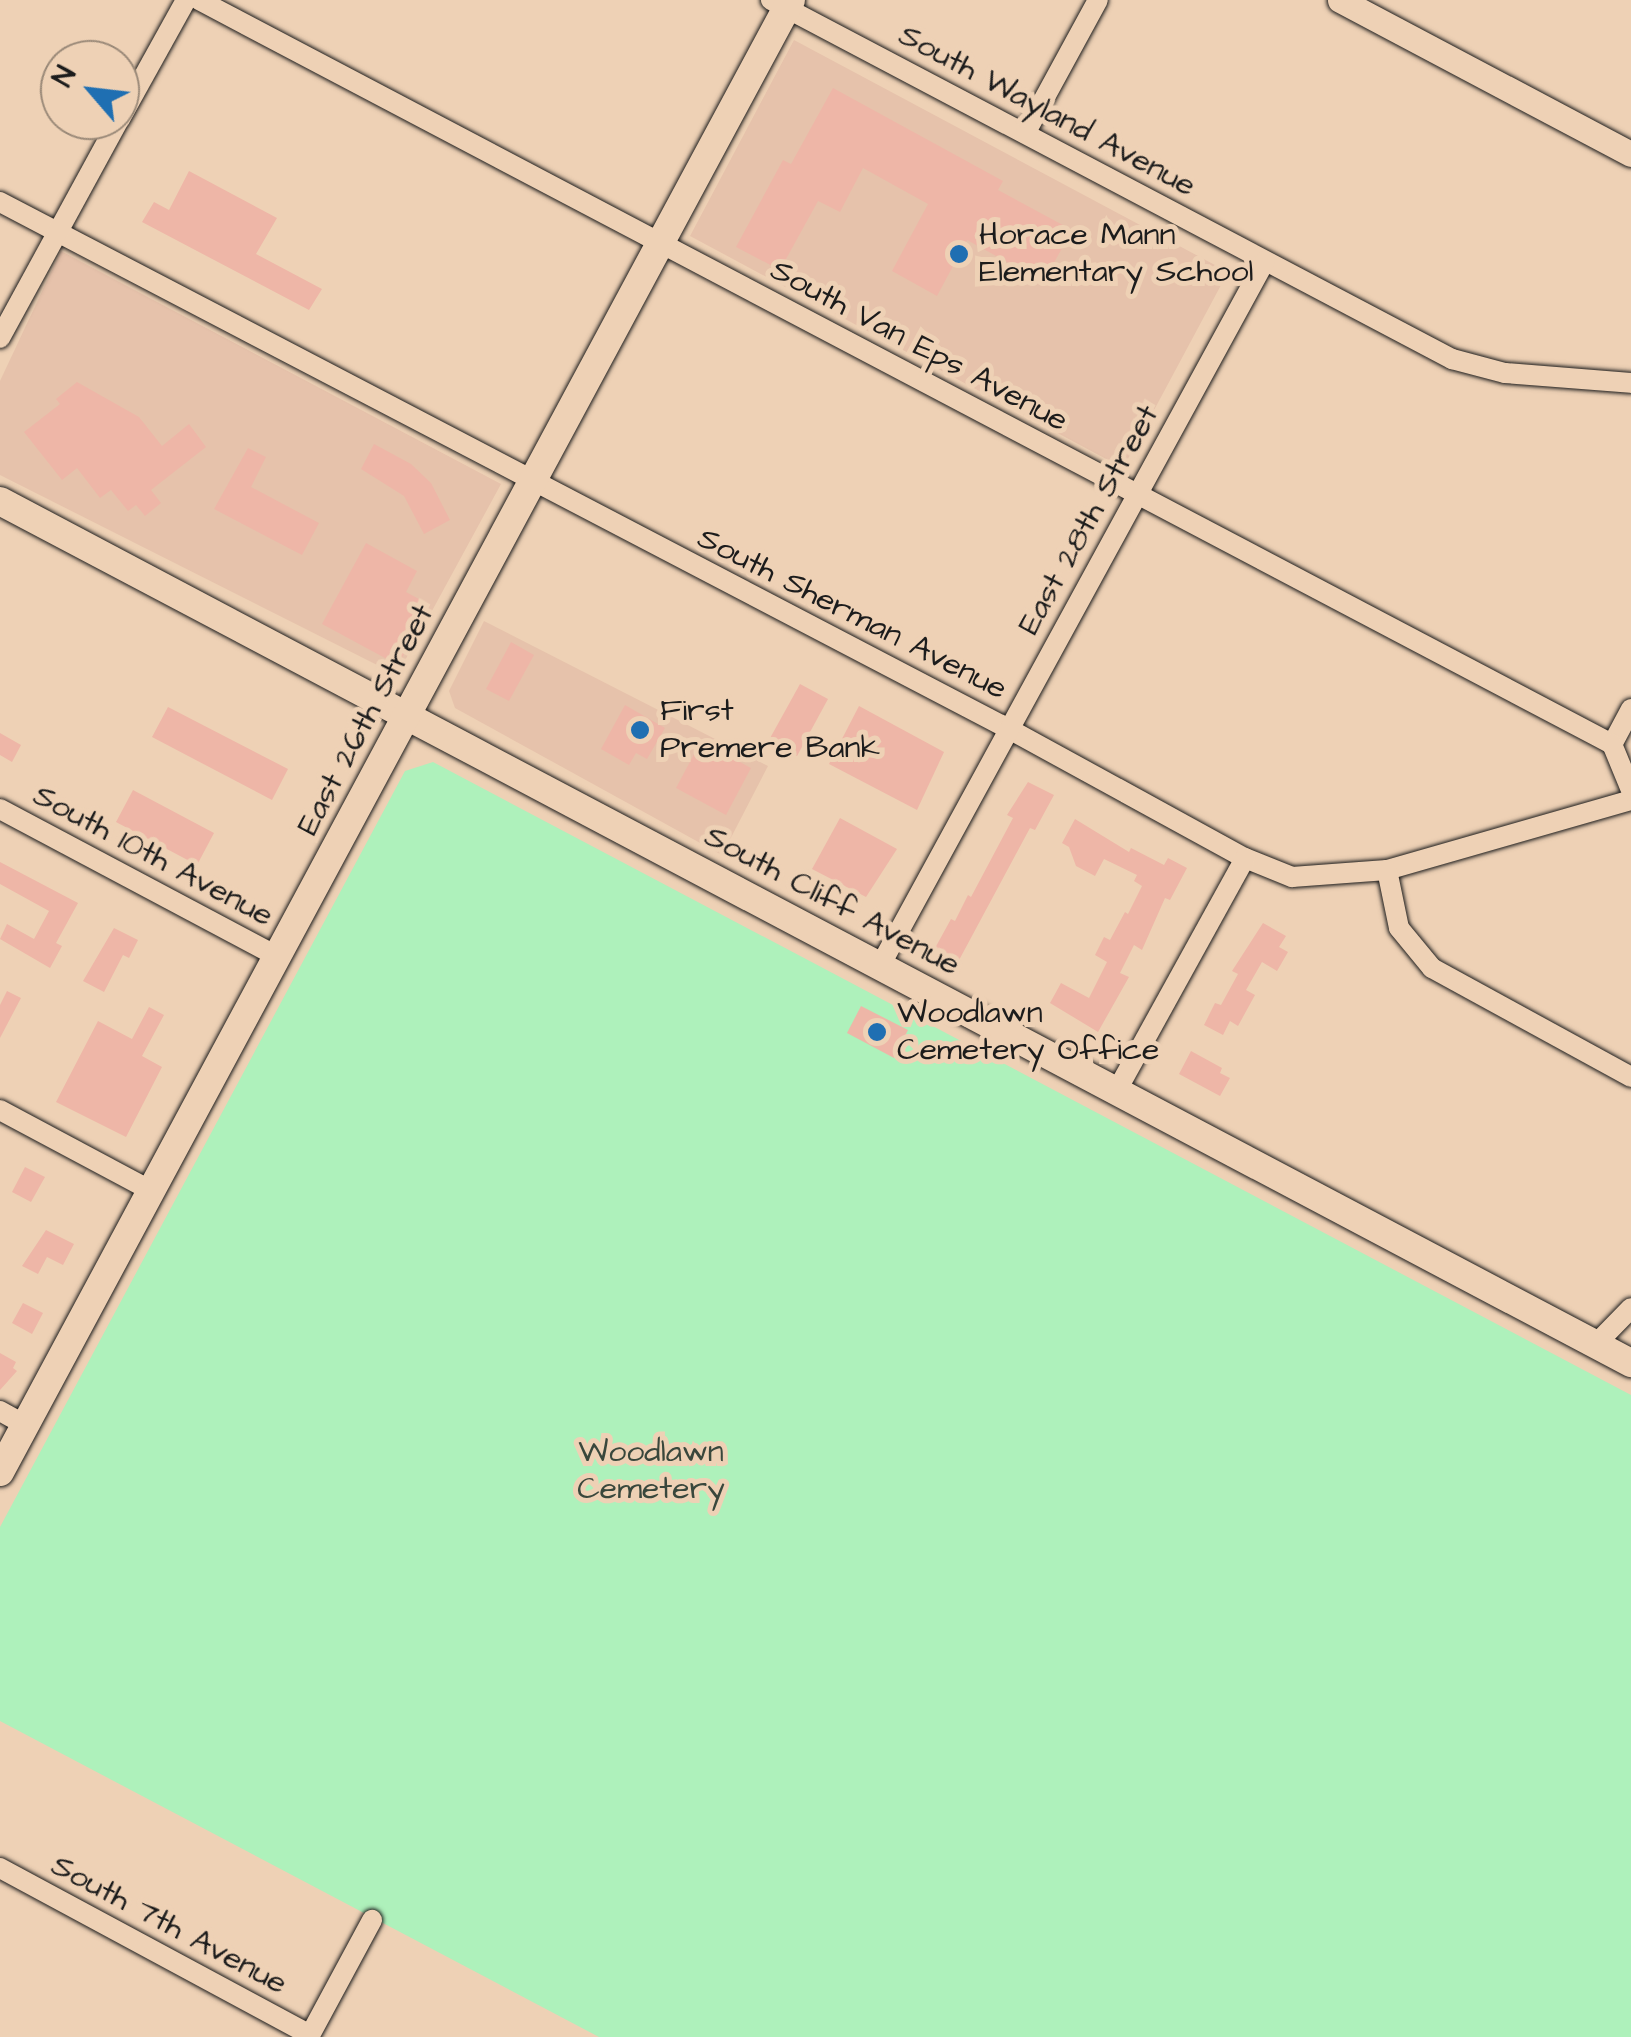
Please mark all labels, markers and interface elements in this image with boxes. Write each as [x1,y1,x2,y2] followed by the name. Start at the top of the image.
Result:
[892,16,1202,206] street label: South Wayland Avenue
[40,40,140,140] north arrow
[43,60,86,94] text: N
[979,217,1253,292] place label: Horace Mann Elementary School
[948,243,970,265] marker: Horace Mann Elementary School
[764,251,1074,441] street label: South Van Eps Avenue
[1010,399,1168,641] street label: East 28th Street
[691,519,1013,709] street label: South Sherman Avenue
[289,598,443,842] street label: East 26th Street
[660,693,880,768] place label: First Premere Bank
[629,719,651,741] marker: First Premere Bank
[26,777,280,935] street label: South 10th Avenue
[698,817,966,985] street label: South Cliff Avenue
[897,995,1159,1070] place label: Woodlawn Cemetery Office
[866,1021,888,1043] marker: Woodlawn Cemetery Office
[577,1434,725,1509] park label: Woodlawn Cemetery
[44,1847,294,2003] street label: South 7th Avenue

